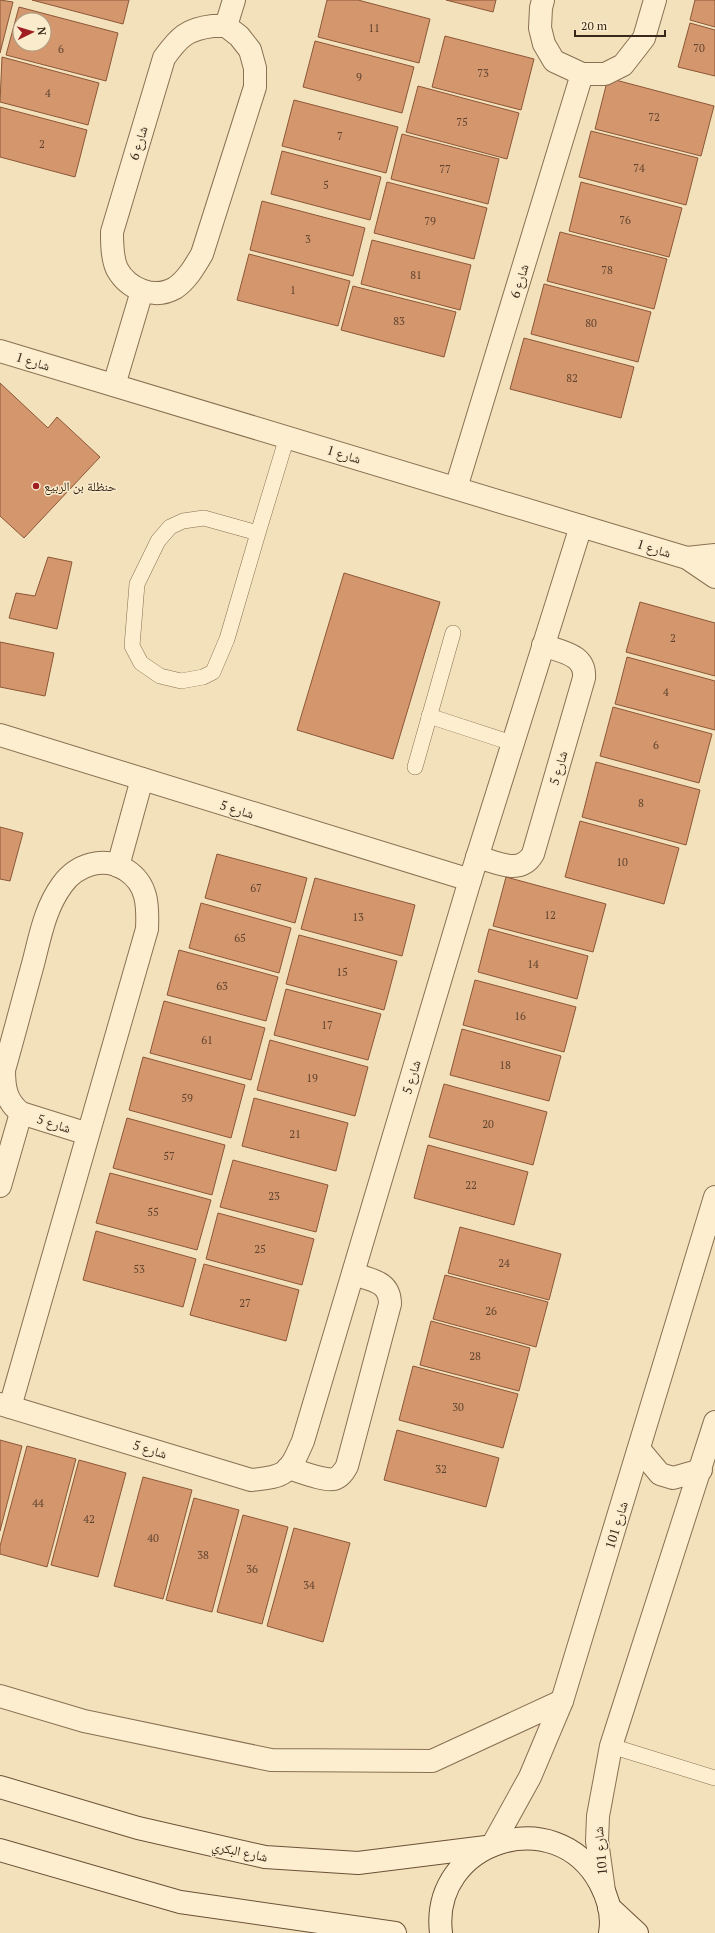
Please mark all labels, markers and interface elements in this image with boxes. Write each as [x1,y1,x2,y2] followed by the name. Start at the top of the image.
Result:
[12,12,52,52] north arrow
[575,12,665,38] scale bar
[581,18,608,33] text: 20 m
[368,21,380,35] house number: 11
[35,26,49,37] text: N
[693,41,705,55] house number: 70
[58,42,64,56] house number: 6
[477,66,489,80] house number: 73
[356,70,362,84] house number: 9
[45,86,51,100] house number: 4
[648,110,660,124] house number: 72
[456,115,468,129] house number: 75
[124,124,153,163] street label: شارع 6
[337,129,343,143] house number: 7
[39,137,45,151] house number: 2
[633,161,645,175] house number: 74
[439,162,451,176] house number: 77
[323,178,329,192] house number: 5
[619,213,631,227] house number: 76
[424,214,436,228] house number: 79
[305,232,311,246] house number: 3
[505,262,534,301] street label: شارع 6
[601,263,613,277] house number: 78
[410,268,422,282] house number: 81
[290,283,296,297] house number: 1
[393,314,405,328] house number: 83
[585,316,597,330] house number: 80
[13,347,52,376] street label: شارع 1
[566,371,578,385] house number: 82
[324,440,363,469] street label: شارع 1
[44,477,116,496] place label: حنظلة بن الربيع
[31,481,41,491] marker: حنظلة بن الربيع
[634,534,673,563] street label: شارع 1
[670,631,676,645] house number: 2
[663,685,669,699] house number: 4
[653,738,659,752] house number: 6
[545,749,572,787] street label: شارع 5
[217,795,256,824] street label: شارع 5
[638,796,644,810] house number: 8
[616,855,628,869] house number: 10
[250,881,262,895] house number: 67
[544,908,556,922] house number: 12
[352,910,364,924] house number: 13
[234,931,246,945] house number: 65
[527,957,539,971] house number: 14
[336,965,348,979] house number: 15
[216,979,228,993] house number: 63
[514,1009,526,1023] house number: 16
[321,1018,333,1032] house number: 17
[201,1033,213,1047] house number: 61
[397,1058,426,1097] street label: شارع 5
[499,1058,511,1072] house number: 18
[306,1071,318,1085] house number: 19
[181,1091,193,1105] house number: 59
[34,1109,73,1138] street label: شارع 5
[482,1117,494,1131] house number: 20
[289,1127,301,1141] house number: 21
[163,1149,175,1163] house number: 57
[465,1178,477,1192] house number: 22
[268,1189,280,1203] house number: 23
[147,1205,159,1219] house number: 55
[254,1242,266,1256] house number: 25
[498,1256,510,1270] house number: 24
[133,1262,145,1276] house number: 53
[239,1296,251,1310] house number: 27
[485,1304,497,1318] house number: 26
[469,1349,481,1363] house number: 28
[452,1400,464,1414] house number: 30
[130,1435,169,1464] street label: شارع 5
[435,1462,447,1476] house number: 32
[32,1496,44,1510] house number: 44
[600,1499,633,1551] street label: شارع 101
[83,1512,95,1526] house number: 42
[147,1531,159,1545] house number: 40
[197,1548,209,1562] house number: 38
[246,1562,258,1576] house number: 36
[303,1578,315,1592] house number: 34
[589,1826,612,1876] street label: شارع 101
[210,1836,270,1868] street label: شارع البكري

